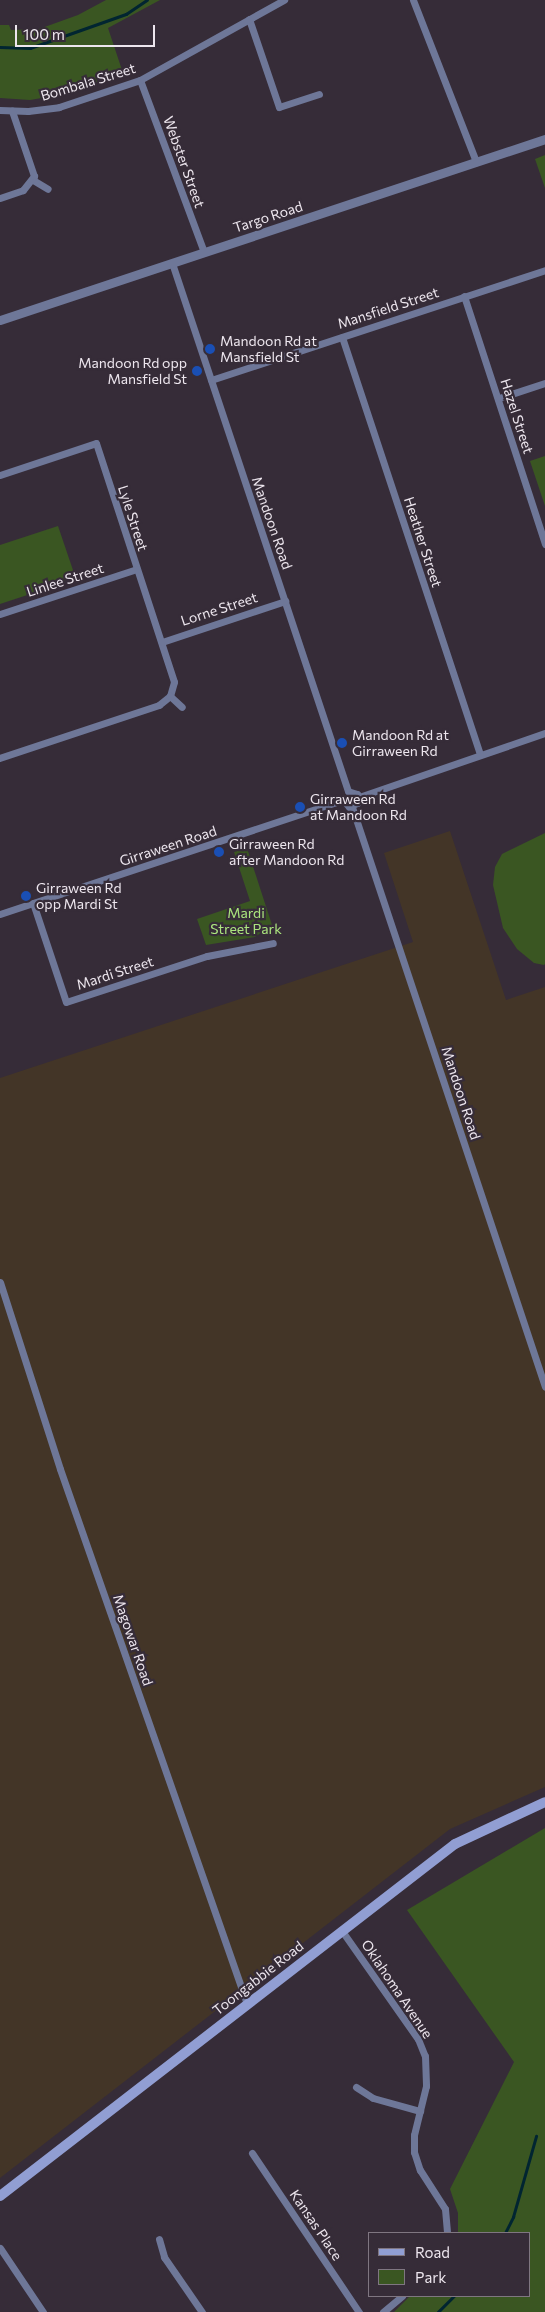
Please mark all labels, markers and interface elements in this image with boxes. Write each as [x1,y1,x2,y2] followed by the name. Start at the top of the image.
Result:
[18,15,158,47] scale bar
[23,25,65,43] text: 100 m
[39,60,137,104] street label: Bombala Street
[160,114,208,210] street label: Webster Street
[231,198,305,236] street label: Targo Road
[335,284,441,332] street label: Mansfield Street
[220,333,317,366] place label: Mandoon Rd at Mansfield St
[204,343,216,355] marker: Mandoon Rd at Mansfield St
[78,355,187,388] place label: Mandoon Rd opp Mansfield St
[191,365,203,377] marker: Mandoon Rd opp Mansfield St
[497,376,537,456] street label: Hazel Street
[248,474,296,572] street label: Mandoon Road
[114,483,152,553] street label: Lyle Street
[400,495,446,589] street label: Heather Street
[24,560,106,600] street label: Linlee Street
[179,589,259,629] street label: Lorne Street
[352,727,449,760] place label: Mandoon Rd at Girraween Rd
[336,737,348,749] marker: Mandoon Rd at Girraween Rd
[310,791,407,824] place label: Girraween Rd at Mandoon Rd
[294,801,306,813] marker: Girraween Rd at Mandoon Rd
[117,822,219,870] street label: Girraween Road
[229,836,344,869] place label: Girraween Rd after Mandoon Rd
[213,846,225,858] marker: Girraween Rd after Mandoon Rd
[36,880,122,912] place label: Girraween Rd opp Mardi St
[20,890,32,902] marker: Girraween Rd opp Mardi St
[210,905,282,938] park label: Mardi Street Park
[74,953,156,993] street label: Mardi Street
[438,1044,484,1142] street label: Mandoon Road
[110,1592,156,1688] street label: Magowar Road
[209,1937,307,2019] street label: Toongabbie Road
[358,1937,436,2041] street label: Oklahoma Avenue
[286,2187,346,2263] street label: Kansas Place
[368,2232,530,2297] legend
[415,2243,450,2261] text: Road
[415,2268,446,2286] text: Park

